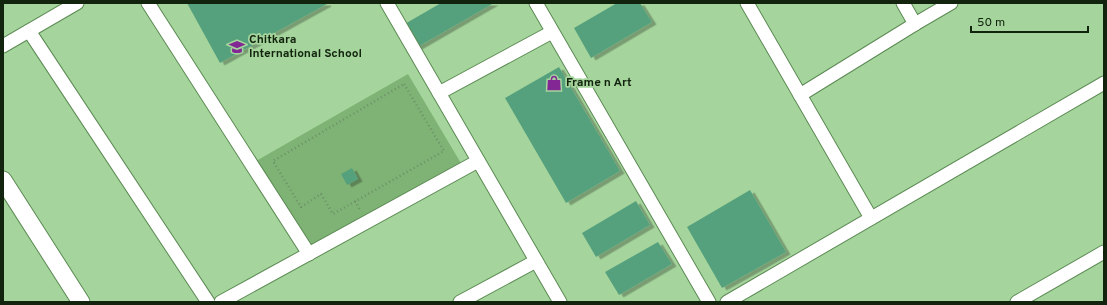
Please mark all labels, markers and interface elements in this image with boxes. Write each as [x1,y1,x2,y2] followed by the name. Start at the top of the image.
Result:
[971,8,1088,34] scale bar
[977,15,1005,31] text: 50 m
[249,32,362,62] place label: Chitkara International School
[228,38,246,56] school or university icon: Chitkara International School
[545,74,563,92] shop icon: Frame n Art
[566,75,632,91] place label: Frame n Art

